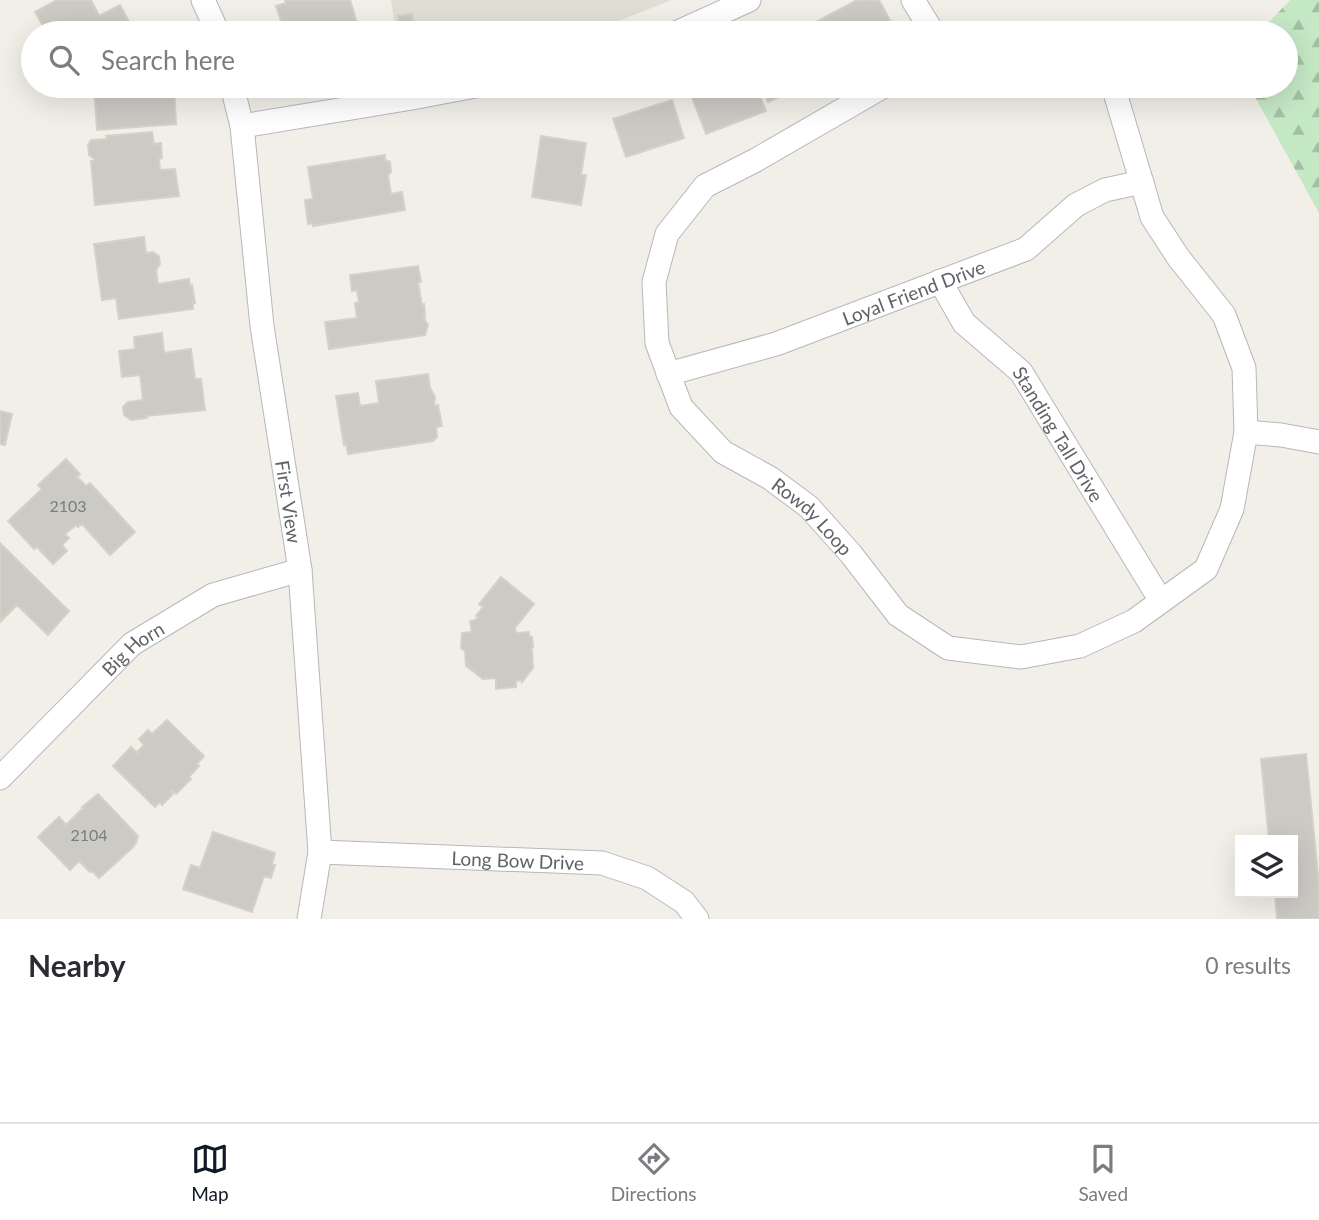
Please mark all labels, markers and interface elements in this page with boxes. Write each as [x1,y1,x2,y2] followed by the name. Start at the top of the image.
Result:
[21,21,1298,98] search box
[45,41,83,79] icon: search
[101,44,235,76] text: Search here
[839,254,988,329] street label: Loyal Friend Drive
[1009,362,1109,506] street label: Standing Tall Drive
[272,459,307,545] street label: First View
[768,472,858,559] street label: Rowdy Loop
[49,496,87,515] house number: 2103
[96,616,168,680] street label: Big Horn
[70,825,108,844] house number: 2104
[1235,835,1298,898] map controls
[1235,835,1298,898] button: layers
[451,846,585,874] street label: Long Bow Drive
[28,947,126,983] text: Nearby
[1205,951,1291,979] text: 0 results
[191,1140,229,1205] tab: Map
[611,1140,697,1205] tab: Directions
[1078,1140,1128,1205] tab: Saved

